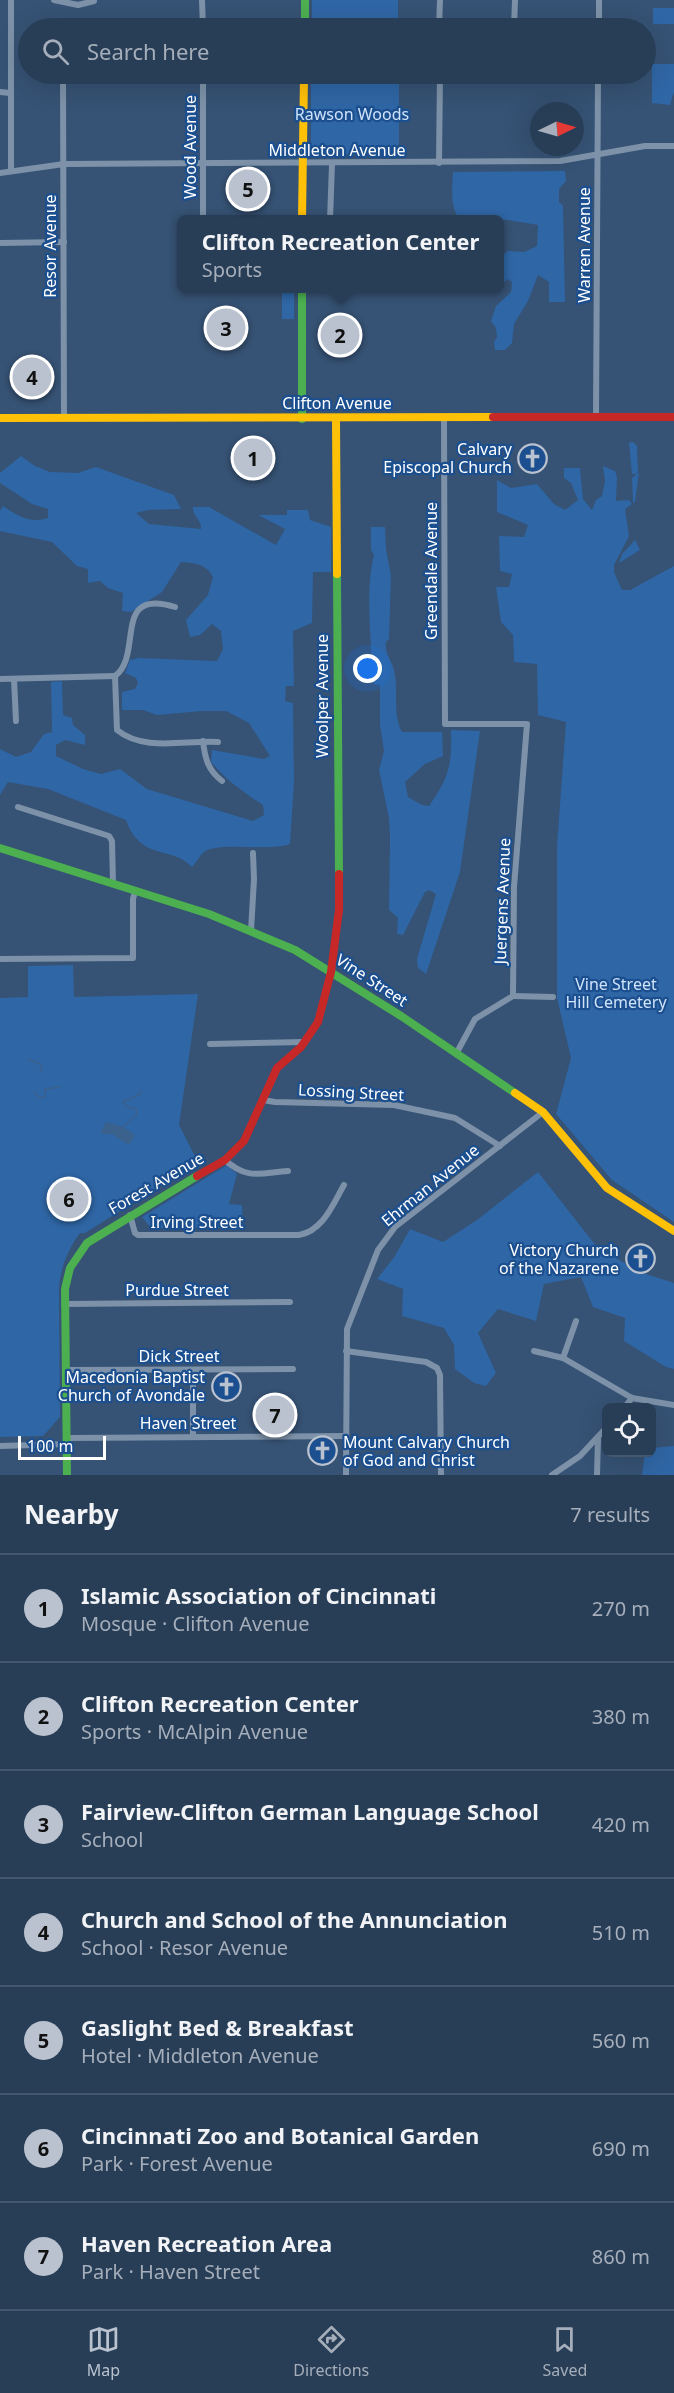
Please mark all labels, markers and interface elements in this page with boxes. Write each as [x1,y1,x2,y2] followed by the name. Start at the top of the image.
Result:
[18,18,656,84] search box
[39,35,72,68] icon: search
[87,36,209,66] text: Search here
[179,95,201,199] street label: Wood Avenue
[530,102,584,156] north arrow
[295,103,409,125] park label: Rawson Woods
[268,139,406,161] street label: Middleton Avenue
[228,166,268,212] pin: 5
[573,187,595,303] street label: Warren Avenue
[39,194,61,298] street label: Resor Avenue
[177,215,504,293] popup
[202,226,479,256] text: Clifton Recreation Center
[202,256,262,283] text: Sports
[206,306,246,350] pin: 3
[320,312,360,358] pin: 2
[12,354,51,400] pin: 4
[282,392,392,414] street label: Clifton Avenue
[234,436,272,480] pin: 1
[383,438,513,478] place label: Calvary Episcopal Church
[517,442,549,474] church icon: Calvary Episcopal Church
[420,502,442,640] street label: Greendale Avenue
[311,634,333,758] street label: Woolper Avenue
[353,654,382,683] your location
[489,837,515,967] street label: Juergens Avenue
[332,949,412,1012] street label: Vine Street
[565,973,667,1013] park label: Vine Street Hill Cemetery
[297,1078,405,1106] street label: Lossing Street
[377,1139,483,1231] street label: Ehrman Avenue
[104,1147,208,1219] street label: Forest Avenue
[50,1176,88,1222] pin: 6
[151,1211,244,1233] street label: Irving Street
[499,1239,619,1279] place label: Victory Church of the Nazarene
[624,1243,656,1275] church icon: Victory Church of the Nazarene
[125,1279,229,1301] street label: Purdue Street
[139,1345,220,1367] street label: Dick Street
[58,1366,205,1406] place label: Macedonia Baptist Church of Avondale
[210,1370,242,1402] church icon: Macedonia Baptist Church of Avondale
[256,1392,294,1438] pin: 7
[602,1403,656,1457] map controls
[602,1403,656,1457] button: locate
[140,1412,237,1434] street label: Haven Street
[343,1431,510,1471] place label: Mount Calvary Church of God and Christ
[18,1433,106,1460] scale bar
[27,1435,74,1457] text: 100 m
[306,1435,338,1467] church icon: Mount Calvary Church of God and Christ
[24,1496,119,1532] text: Nearby
[570,1501,650,1528] text: 7 results
[81,1580,436,1610] text: Islamic Association of Cincinnati
[38,1595,49,1622] text: 1
[592,1595,650,1622] text: 270 m
[81,1610,309,1637] text: Mosque · Clifton Avenue
[81,1688,359,1718] text: Clifton Recreation Center
[38,1703,49,1730] text: 2
[592,1703,650,1730] text: 380 m
[81,1718,308,1745] text: Sports · McAlpin Avenue
[81,1796,539,1826] text: Fairview-Clifton German Language School
[38,1811,49,1838] text: 3
[592,1811,650,1838] text: 420 m
[81,1826,143,1853] text: School
[81,1904,508,1934] text: Church and School of the Annunciation
[38,1919,49,1946] text: 4
[592,1919,650,1946] text: 510 m
[81,1934,288,1961] text: School · Resor Avenue
[81,2012,354,2042] text: Gaslight Bed & Breakfast
[38,2027,49,2054] text: 5
[592,2027,650,2054] text: 560 m
[81,2042,319,2069] text: Hotel · Middleton Avenue
[81,2120,479,2150] text: Cincinnati Zoo and Botanical Garden
[38,2135,49,2162] text: 6
[592,2135,650,2162] text: 690 m
[81,2150,273,2177] text: Park · Forest Avenue
[81,2228,332,2258] text: Haven Recreation Area
[38,2243,49,2270] text: 7
[592,2243,650,2270] text: 860 m
[81,2258,260,2285] text: Park · Haven Street
[87,2323,120,2381] tab: Map
[293,2323,369,2381] tab: Directions
[543,2323,587,2381] tab: Saved

